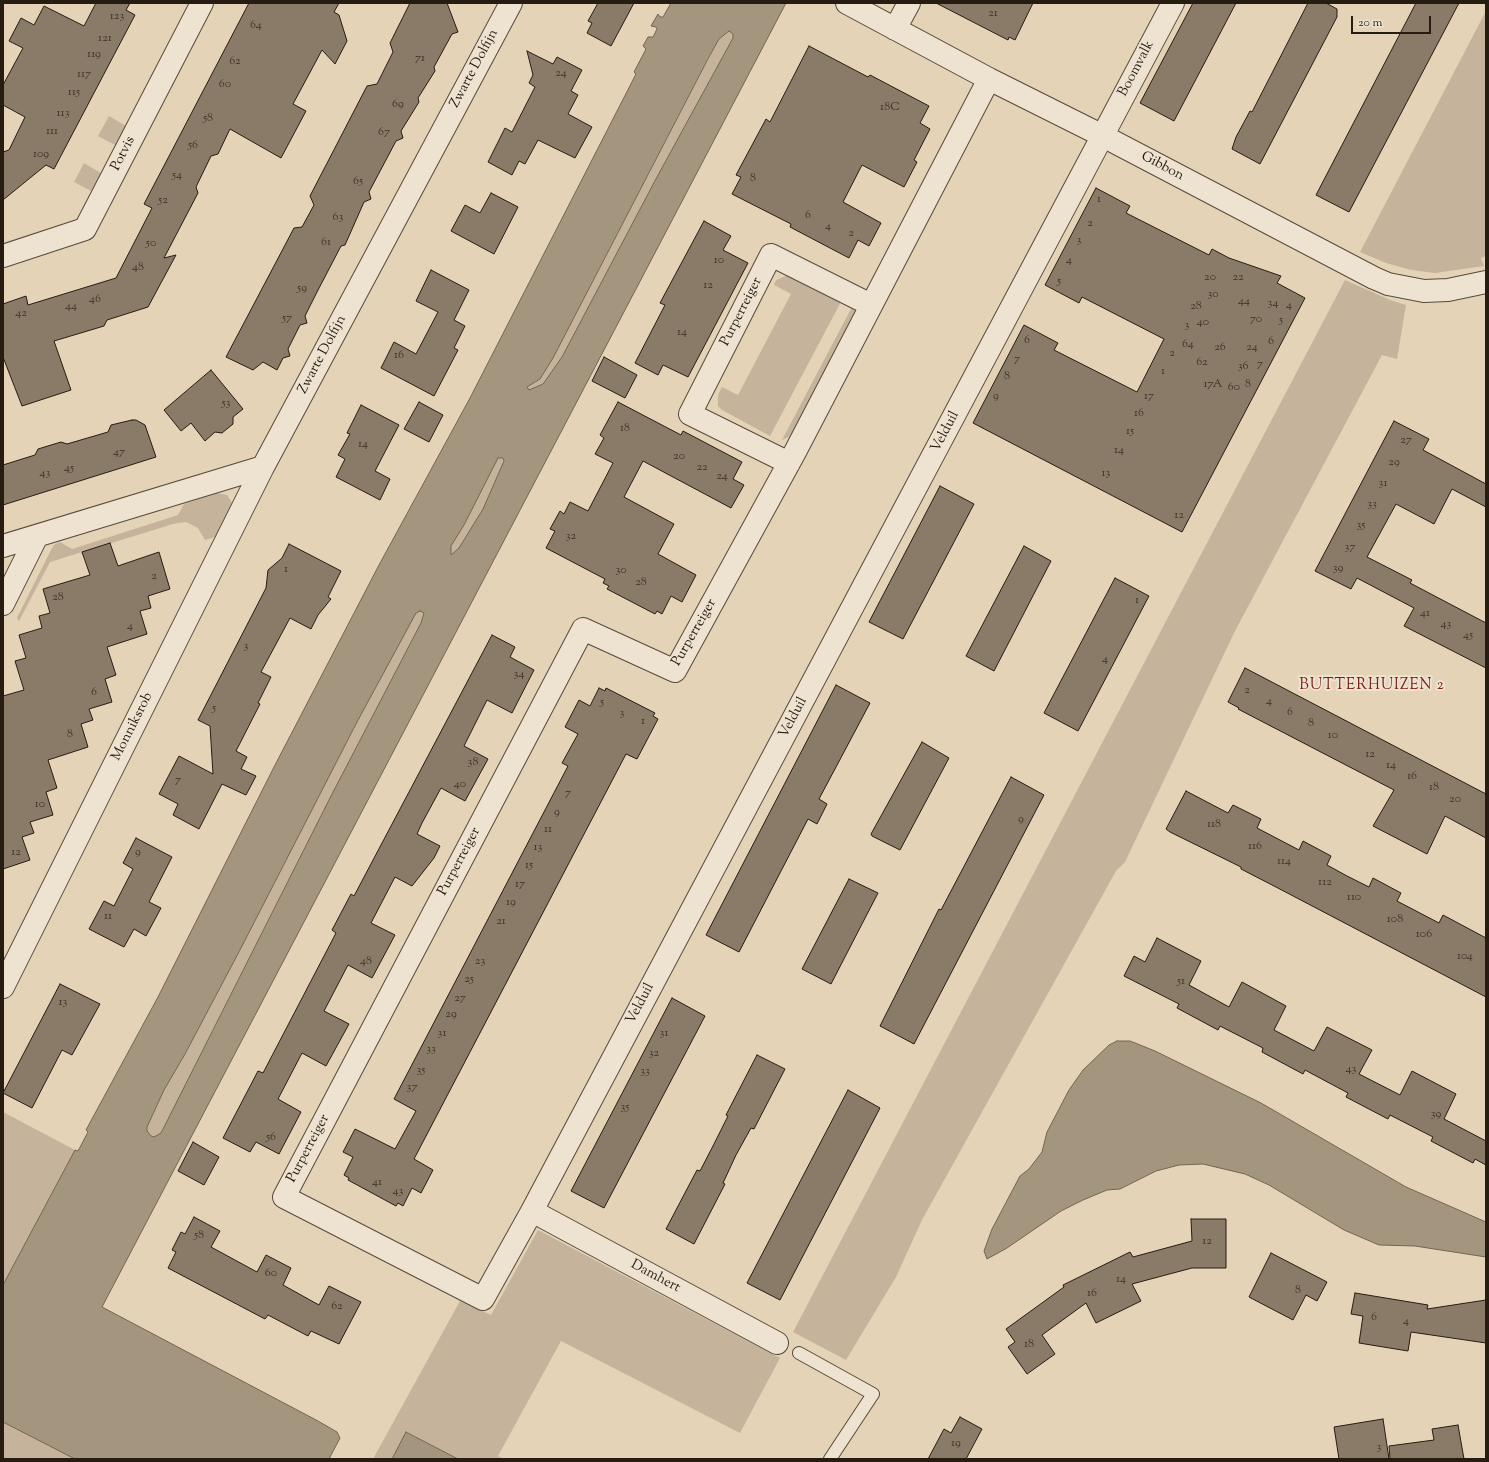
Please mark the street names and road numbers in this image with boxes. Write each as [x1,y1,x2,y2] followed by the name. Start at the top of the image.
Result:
[447,27,503,111] street label: Zwarte Dolfijn
[1115,38,1159,100] street label: Boomvalk
[108,134,140,174] street label: Potvis
[1138,149,1186,185] street label: Gibbon
[718,275,766,349] street label: Purperreiger
[295,313,351,397] street label: Zwarte Dolfijn
[928,409,964,455] street label: Velduil
[669,596,721,670] street label: Purperreiger
[109,690,157,764] street label: Monniksrob
[776,695,812,741] street label: Velduil
[435,825,485,899] street label: Purperreiger
[623,981,659,1027] street label: Velduil
[284,1112,334,1186] street label: Purperreiger
[627,1257,683,1297] street label: Damhert

